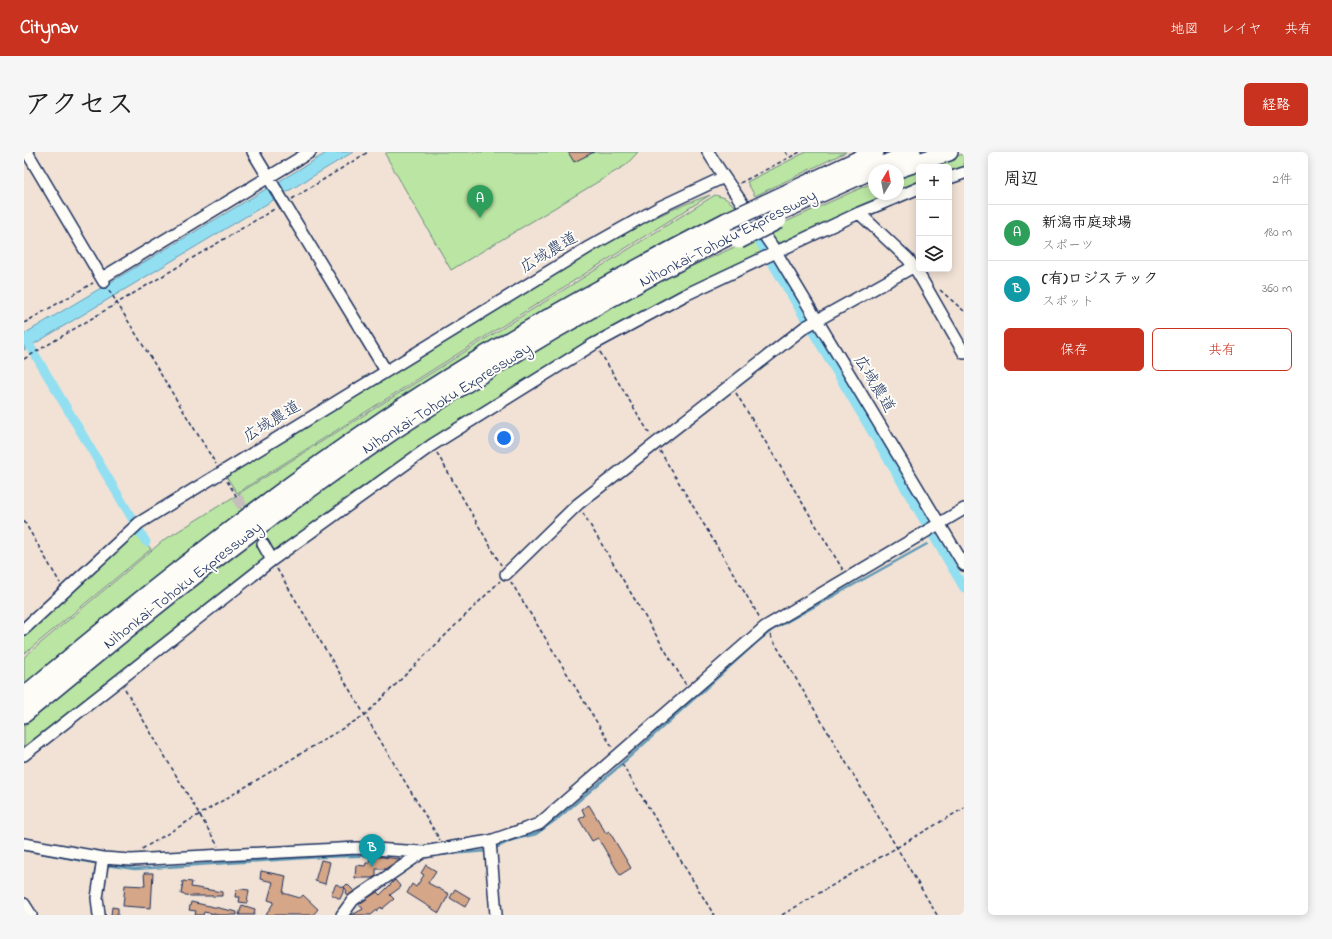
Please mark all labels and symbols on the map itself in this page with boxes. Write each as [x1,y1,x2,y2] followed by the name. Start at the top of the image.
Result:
[868,164,904,200] north arrow
[635,184,821,294] street label: Nihonkai-Tohoku Expressway
[467,185,493,218] pin: A
[515,226,583,280] street label: 広域農道
[358,337,537,461] street label: Nihonkai-Tohoku Expressway
[847,350,901,418] street label: 広域農道
[238,395,306,449] street label: 広域農道
[494,428,514,448] your location
[98,516,268,656] street label: Nihonkai-Tohoku Expressway
[359,834,385,867] pin: B

